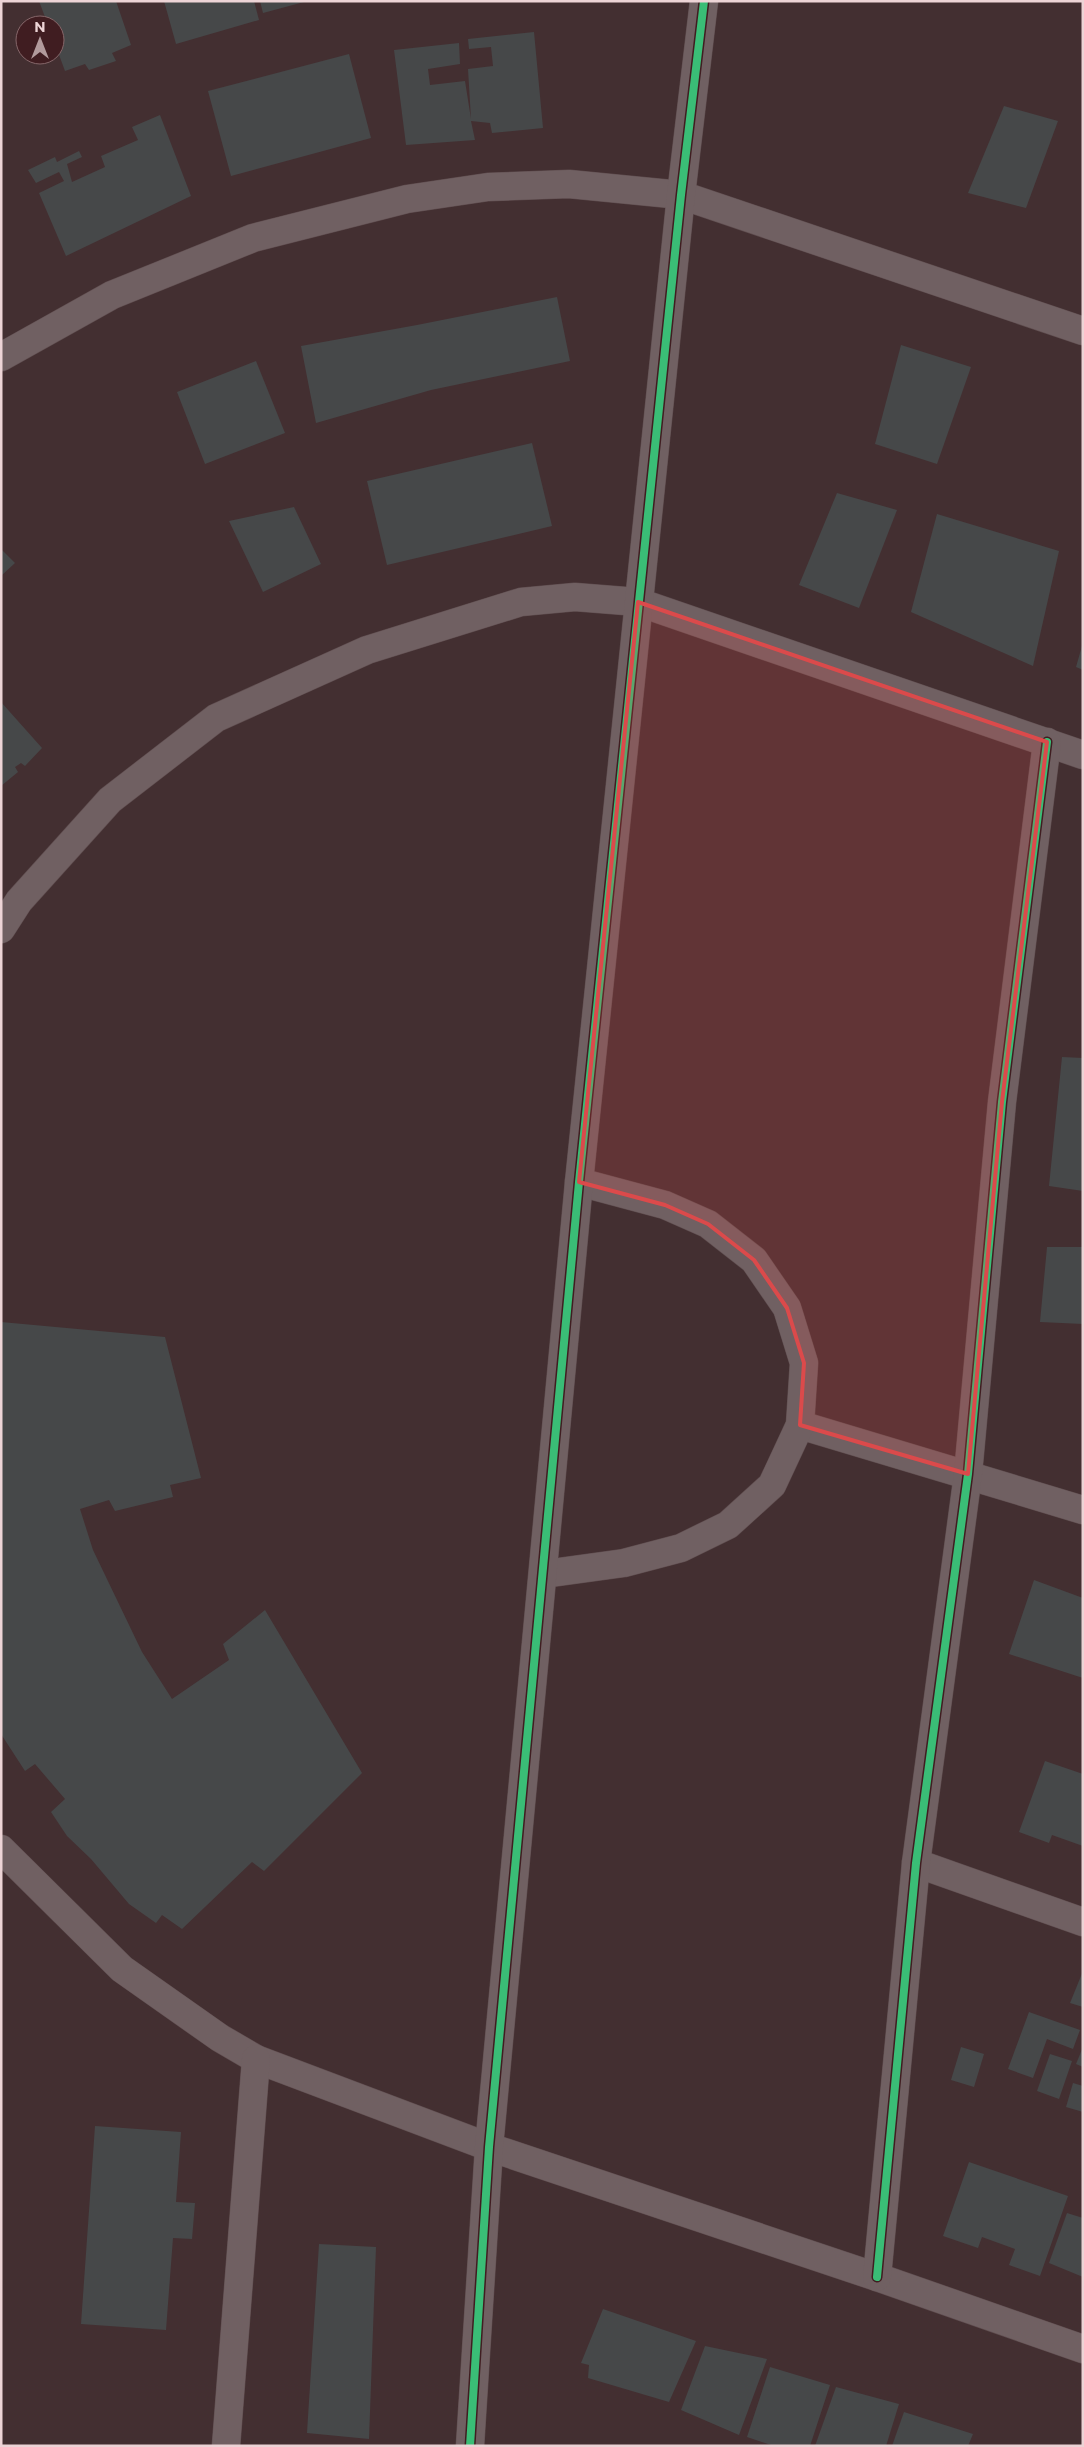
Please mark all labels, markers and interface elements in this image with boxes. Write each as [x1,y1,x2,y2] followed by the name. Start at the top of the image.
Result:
[15,15,65,65] north arrow
[34,18,46,36] text: N

